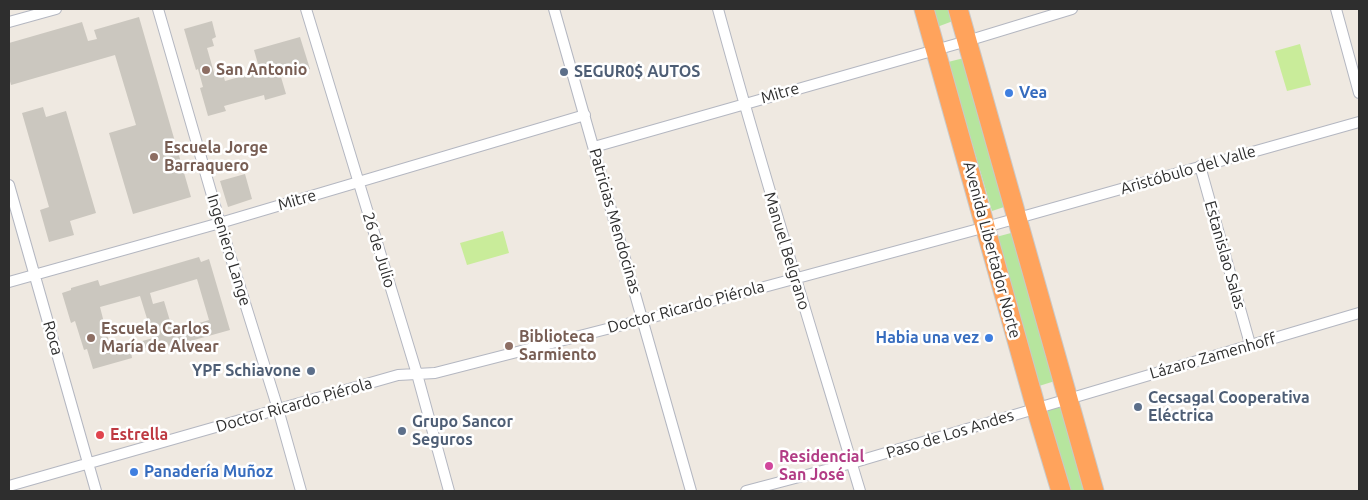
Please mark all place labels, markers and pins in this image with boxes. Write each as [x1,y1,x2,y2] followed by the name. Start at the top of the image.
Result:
[216,60,307,80] place label: San Antonio
[574,62,700,82] place label: SEGUR0$ AUTOS
[200,64,212,76] marker: San Antonio
[558,66,570,78] marker: SEGUR0$ AUTOS
[1019,83,1047,103] place label: Vea
[1003,87,1015,99] marker: Vea
[164,138,268,176] place label: Escuela Jorge Barraquero
[148,151,160,163] marker: Escuela Jorge Barraquero
[101,319,219,357] place label: Escuela Carlos María de Alvear
[519,327,597,365] place label: Biblioteca Sarmiento
[876,328,979,348] place label: Habia una vez
[85,332,97,344] marker: Escuela Carlos María de Alvear
[983,332,995,344] marker: Habia una vez
[503,340,515,352] marker: Biblioteca Sarmiento
[192,361,301,381] place label: YPF Schiavone
[305,365,317,377] marker: YPF Schiavone
[1148,388,1310,426] place label: Cecsagal Cooperativa Eléctrica
[1132,401,1144,413] marker: Cecsagal Cooperativa Eléctrica
[412,412,513,450] place label: Grupo Sancor Seguros
[110,425,168,445] place label: Estrella
[396,425,408,437] marker: Grupo Sancor Seguros
[94,429,106,441] marker: Estrella
[779,447,864,485] place label: Residencial San José
[763,460,775,472] marker: Residencial San José
[144,462,273,482] place label: Panadería Muñoz
[128,466,140,478] marker: Panadería Muñoz

